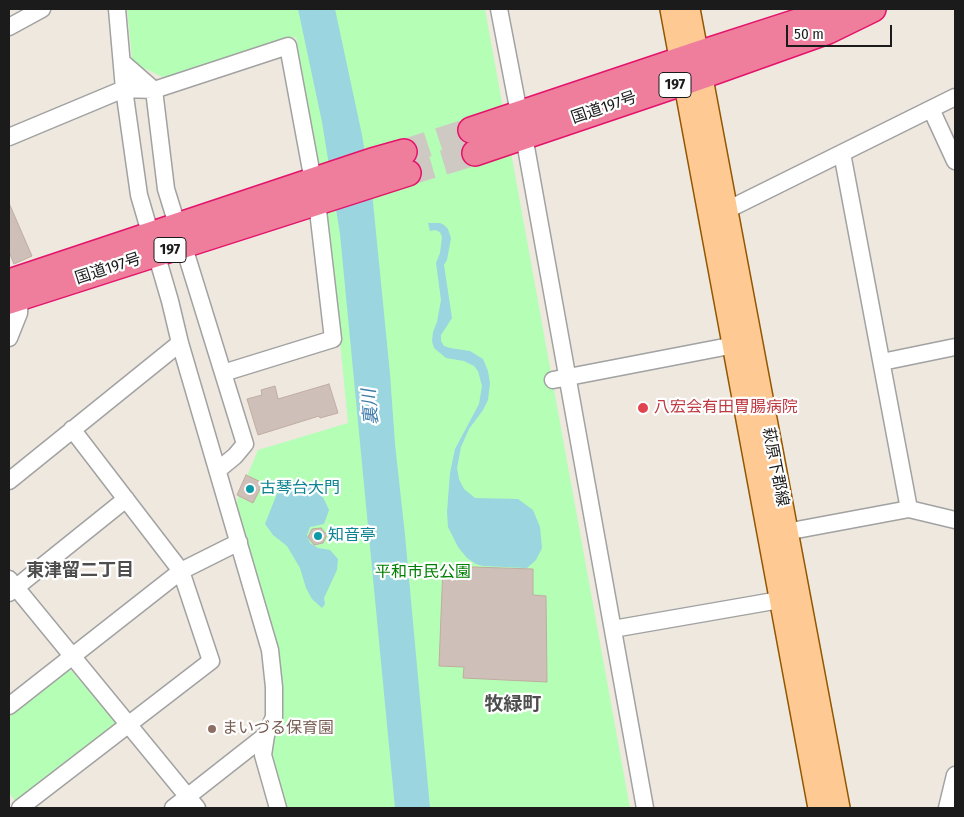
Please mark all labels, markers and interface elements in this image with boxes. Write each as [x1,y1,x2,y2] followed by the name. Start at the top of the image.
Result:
[789,15,895,47] scale bar
[794,25,824,43] text: 50 m
[659,72,691,98] road number: 197
[569,88,639,128] street label: 国道197号
[154,238,186,262] road number: 197
[73,249,143,289] street label: 国道197号
[359,388,383,426] water label: 裏川
[654,398,798,418] place label: 八宏会有田胃腸病院
[636,401,650,415] marker: 八宏会有田胃腸病院
[758,426,792,508] street label: 萩原下郡線
[260,479,340,499] place label: 古琴台大門
[244,483,256,495] marker: 古琴台大門
[328,526,376,546] place label: 知音亭
[312,530,324,542] marker: 知音亭
[26,560,134,582] district label: 東津留二丁目
[375,563,471,583] park label: 平和市民公園
[485,694,541,716] district label: 牧緑町
[222,719,334,739] place label: まいづる保育園
[206,723,218,735] marker: まいづる保育園

